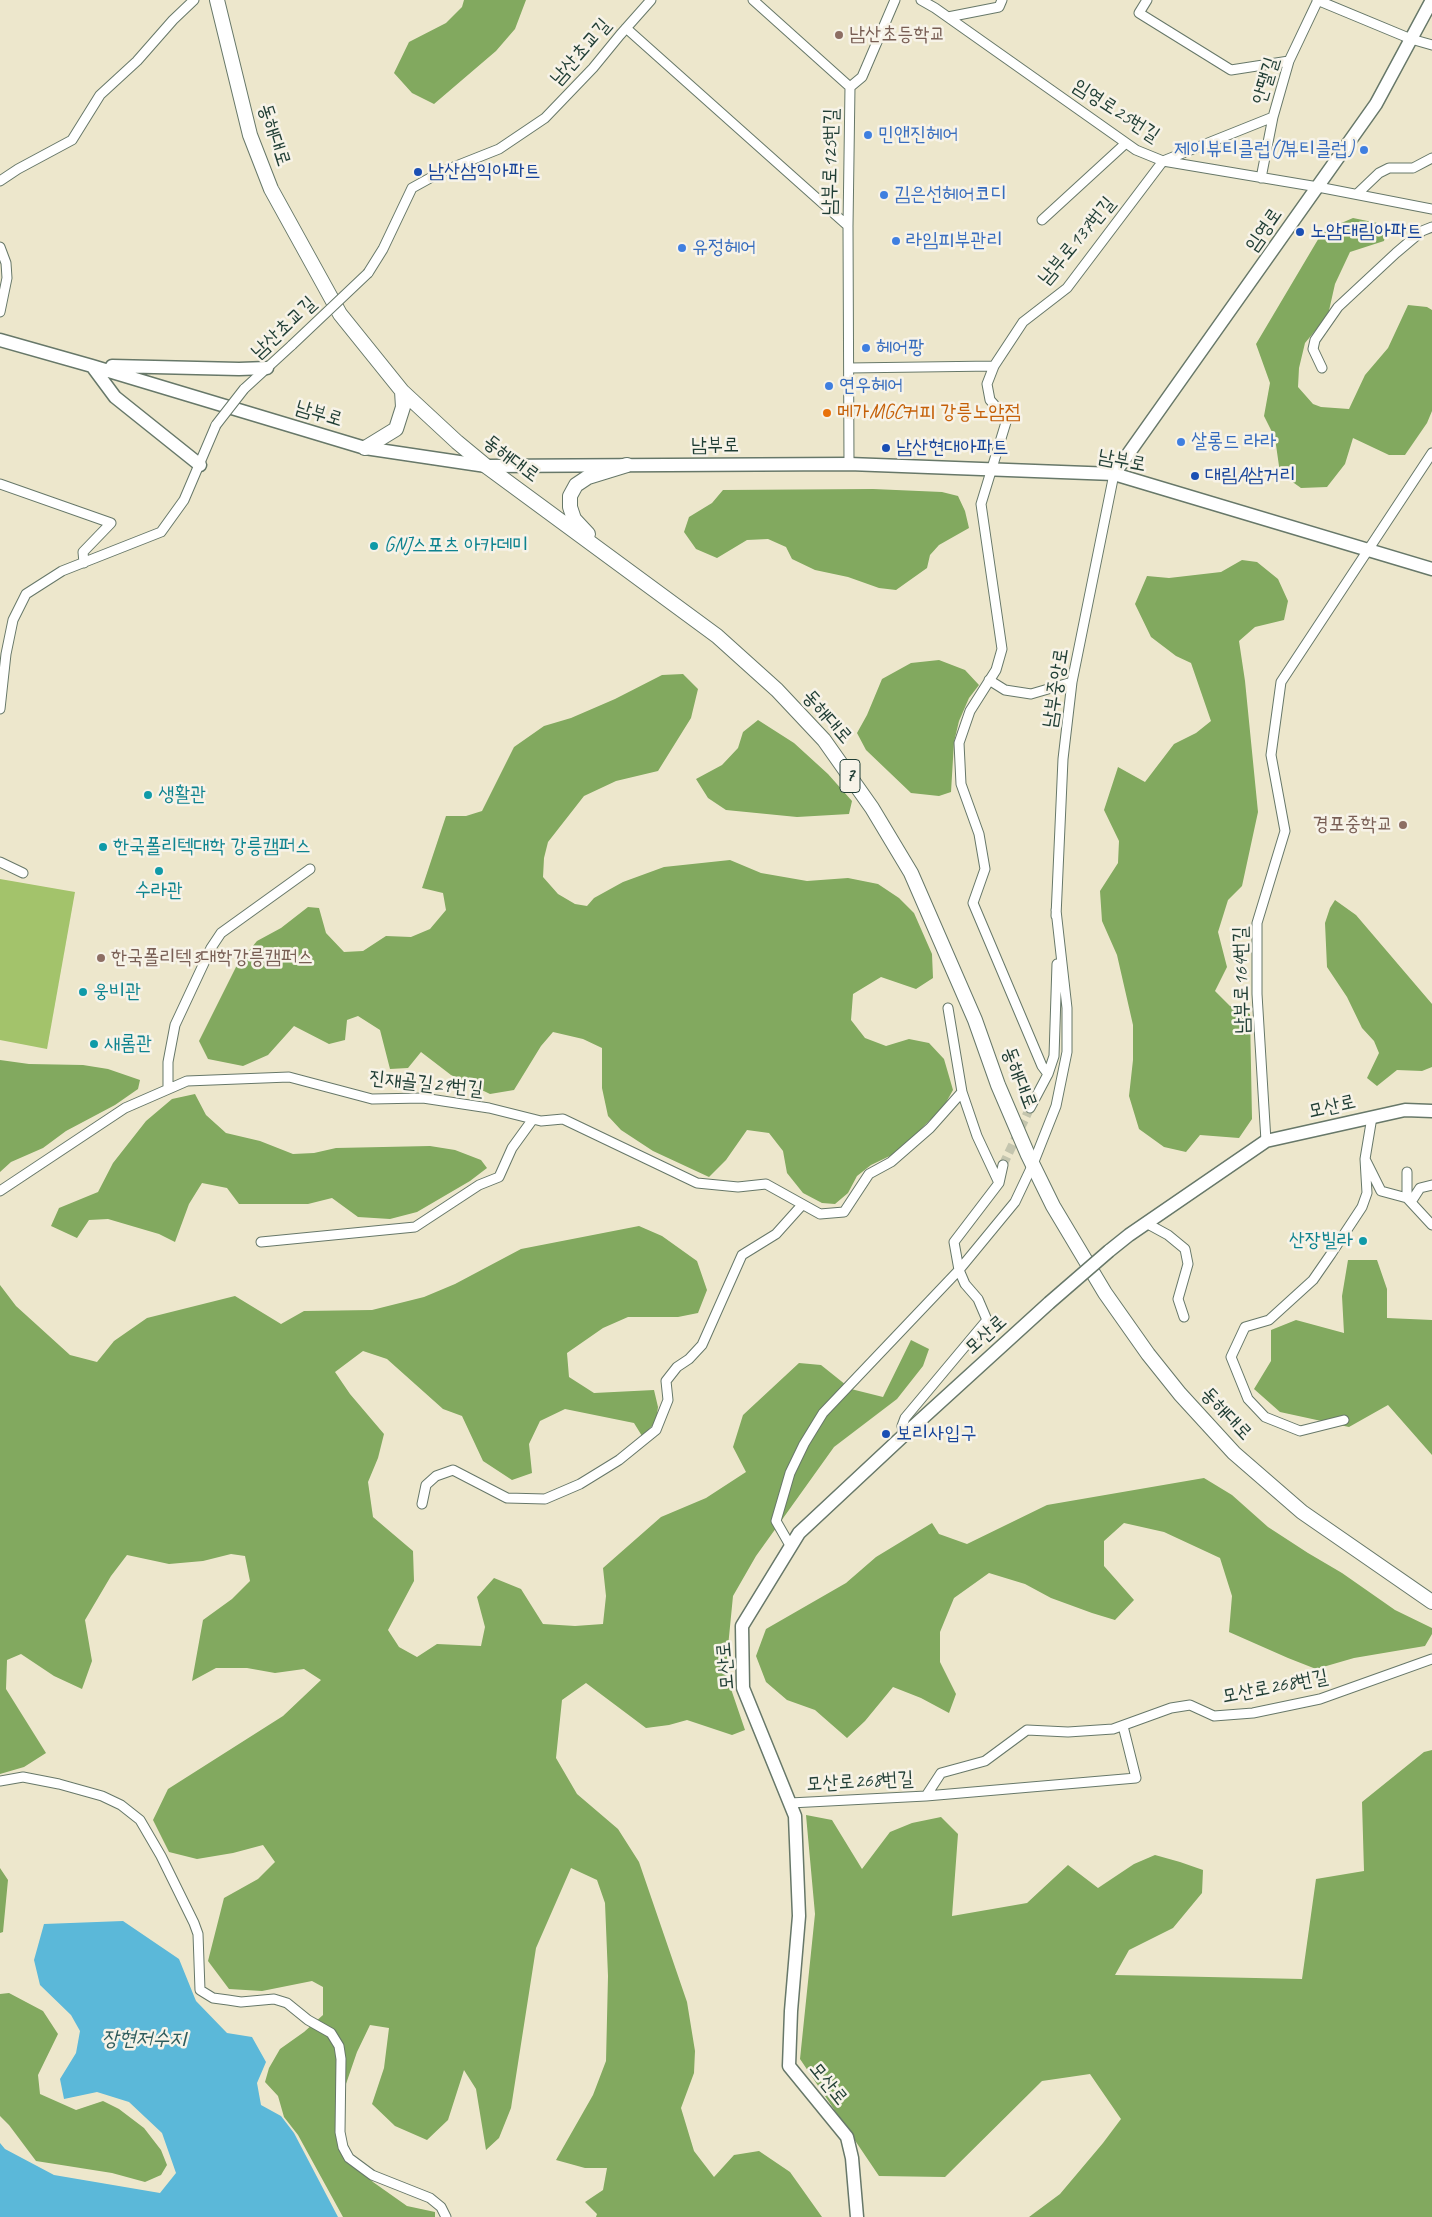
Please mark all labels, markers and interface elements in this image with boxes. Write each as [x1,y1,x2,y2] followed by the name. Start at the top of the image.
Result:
[546,14,616,90] street label: 남산초교길
[849,23,946,47] place label: 남산초등학교
[833,29,845,41] marker: 남산초등학교
[1247,54,1285,108] street label: 안땔길
[1068,74,1164,148] street label: 임영로25번길
[253,101,295,169] street label: 동해대로
[818,108,844,216] street label: 남부로125번길
[878,123,958,147] place label: 민앤진헤어
[862,129,874,141] marker: 민앤진헤어
[1174,138,1354,162] place label: 제이뷰티클럽(J뷰티클럽)
[1358,144,1370,156] marker: 제이뷰티클럽(J뷰티클럽)
[428,160,541,184] place label: 남산삼익아파트
[412,166,424,178] marker: 남산삼익아파트
[894,183,1007,207] place label: 김은선헤어코디
[878,189,890,201] marker: 김은선헤어코디
[1033,192,1121,290] street label: 남부로137번길
[1240,203,1288,257] street label: 임영로
[1310,220,1423,244] place label: 노암대림아파트
[1294,226,1306,238] marker: 노암대림아파트
[906,229,1003,253] place label: 라임피부관리
[890,235,902,247] marker: 라임피부관리
[692,236,756,260] place label: 유정헤어
[676,242,688,254] marker: 유정헤어
[246,292,322,364] street label: 남산초교길
[876,336,924,360] place label: 헤어팡
[860,342,872,354] marker: 헤어팡
[839,374,903,398] place label: 연우헤어
[823,380,835,392] marker: 연우헤어
[292,395,346,433] street label: 남부로
[837,401,1021,425] place label: 메가MGC커피 강릉노암점
[821,407,833,419] marker: 메가MGC커피 강릉노암점
[478,430,544,488] street label: 동해대로
[1191,430,1276,454] place label: 살롱드 라라
[691,434,739,458] street label: 남부로
[896,436,1009,460] place label: 남산현대아파트
[1175,436,1187,448] marker: 살롱드 라라
[880,442,892,454] marker: 남산현대아파트
[1096,445,1148,477] street label: 남부로
[1205,464,1296,488] place label: 대림A삼거리
[1189,470,1201,482] marker: 대림A삼거리
[384,534,529,558] place label: GNJ스포츠 아카데미
[368,540,380,552] marker: GNJ스포츠 아카데미
[1038,646,1074,730] street label: 남부중앙로
[797,685,857,749] street label: 동해대로
[840,759,860,792] road number: 7
[158,783,206,807] place label: 생활관
[142,789,154,801] marker: 생활관
[1313,813,1393,837] place label: 경포중학교
[1397,819,1409,831] marker: 경포중학교
[113,835,311,859] place label: 한국폴리텍대학 강릉캠퍼스
[97,841,109,853] marker: 한국폴리텍대학 강릉캠퍼스
[153,865,165,877] marker: 수라관
[135,879,183,903] place label: 수라관
[1229,926,1255,1034] street label: 남부로164번길
[111,946,313,970] place label: 한국폴리텍3대학강릉캠퍼스
[95,952,107,964] marker: 한국폴리텍3대학강릉캠퍼스
[93,980,141,1004] place label: 웅비관
[77,986,89,998] marker: 웅비관
[104,1032,152,1056] place label: 새롬관
[88,1038,100,1050] marker: 새롬관
[996,1044,1042,1112] street label: 동해대로
[368,1066,484,1102] street label: 진재골길29번길
[1306,1090,1358,1124] street label: 모산로
[1289,1229,1353,1253] place label: 산장빌라
[1357,1235,1369,1247] marker: 산장빌라
[960,1310,1012,1360] street label: 모산로
[1195,1382,1257,1446] street label: 동해대로
[896,1422,976,1446] place label: 보리사입구
[880,1428,892,1440] marker: 보리사입구
[712,1641,740,1691] street label: 모산로
[1220,1665,1330,1709] street label: 모산로268번길
[806,1767,914,1797] street label: 모산로268번길
[102,2026,186,2052] water label: 장현저수지
[803,2058,853,2110] street label: 모산로

